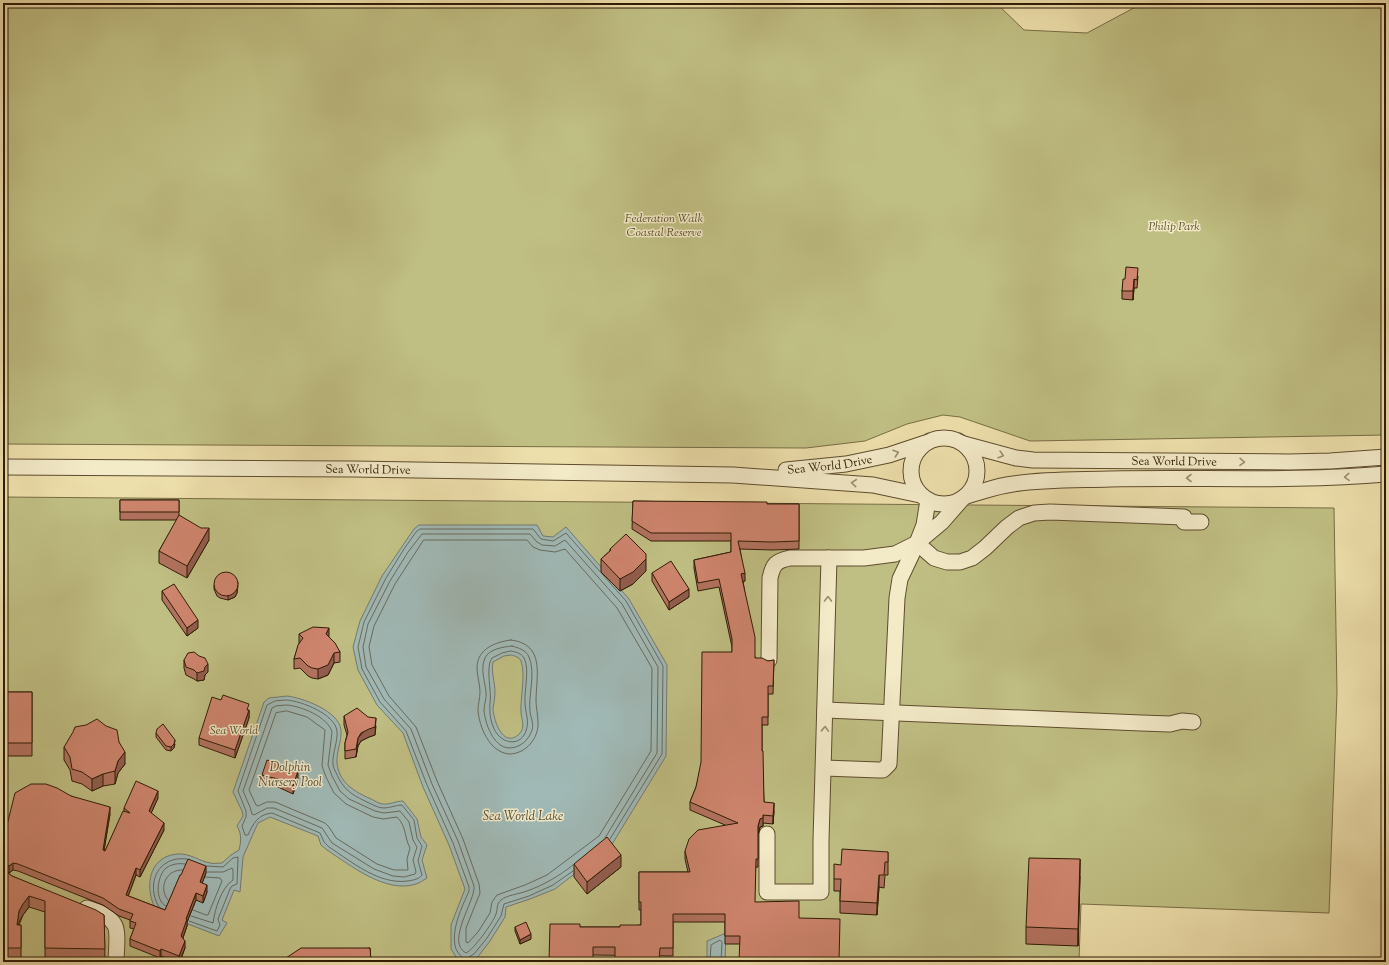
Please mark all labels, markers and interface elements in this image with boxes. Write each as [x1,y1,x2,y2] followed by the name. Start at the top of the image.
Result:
[625,210,704,242] park label: Federation Walk Coastal Reserve
[1148,218,1200,236] park label: Philip Park
[893,449,900,458] one-way arrow
[998,450,1004,458] one-way arrow
[786,451,874,480] street label: Sea World Drive
[1131,453,1217,471] street label: Sea World Drive
[1239,458,1245,466] one-way arrow
[325,461,411,480] street label: Sea World Drive
[1344,473,1350,481] one-way arrow
[1186,474,1192,482] one-way arrow
[851,479,857,488] one-way arrow
[824,596,832,602] one-way arrow
[210,722,258,740] park label: Sea World
[821,726,829,732] one-way arrow
[258,759,323,792] water label: Dolphin Nursery Pool
[483,808,563,826] water label: Sea World Lake

